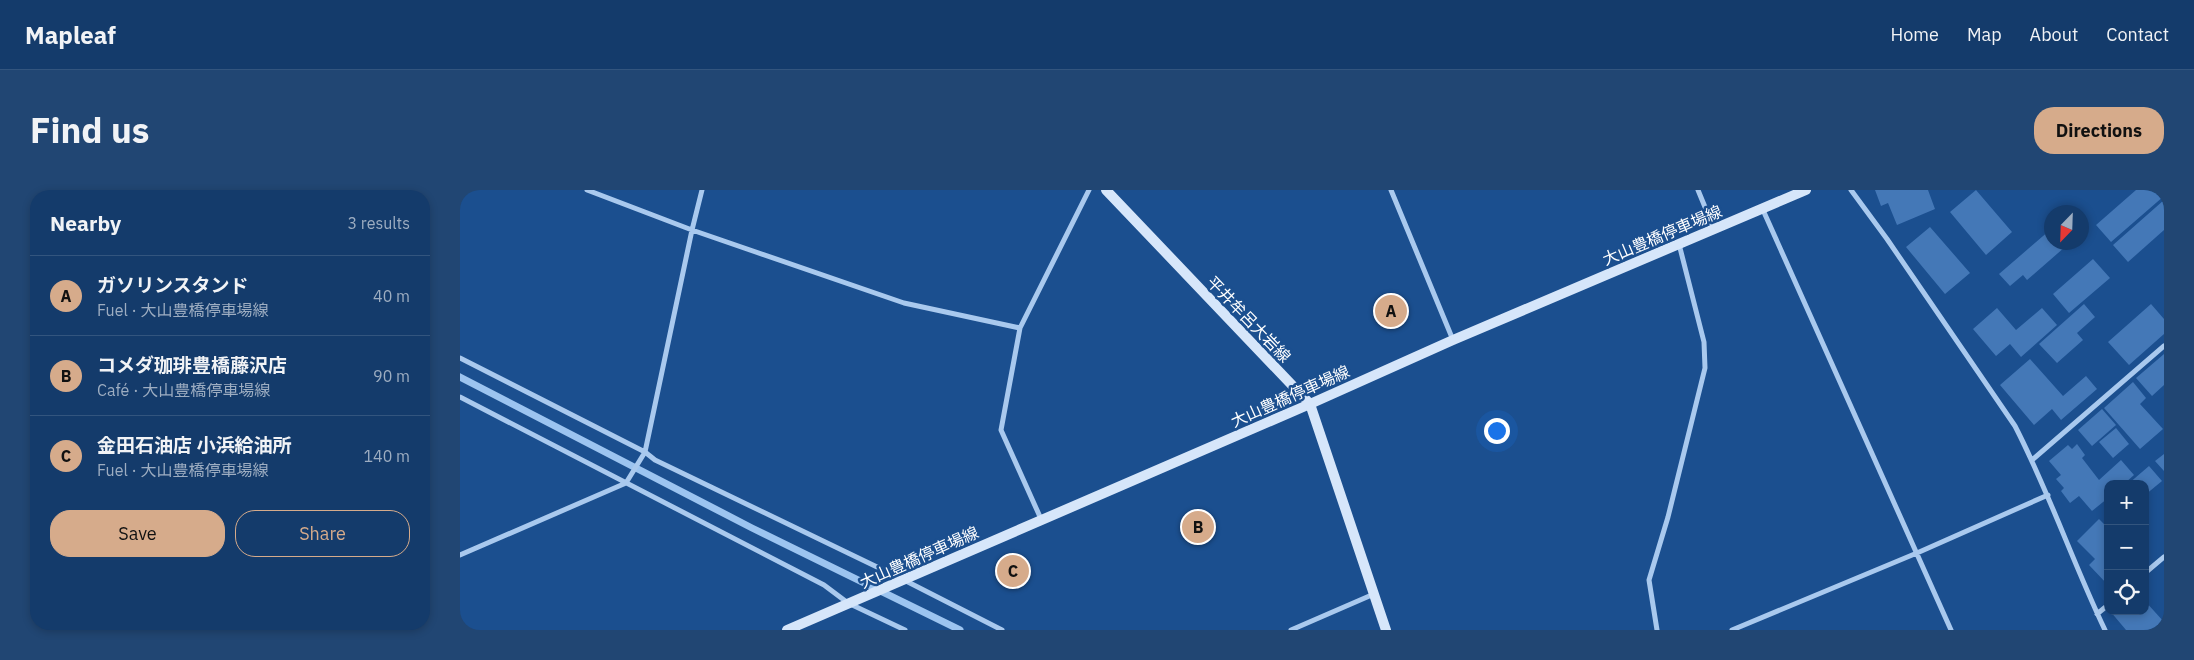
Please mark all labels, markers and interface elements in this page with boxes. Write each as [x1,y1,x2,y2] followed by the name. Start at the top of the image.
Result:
[25,19,116,51] text: Mapleaf
[1891,23,1939,46] text: Home
[1967,23,2002,46] text: Map
[2030,23,2078,46] text: About
[2106,23,2169,46] text: Contact
[30,107,149,153] text: Find us
[2034,107,2164,154] button: Directions
[1599,201,1725,269] street label: 大山豊橋停車場線
[2044,205,2089,250] north arrow
[50,209,121,237] text: Nearby
[347,213,410,233] text: 3 results
[1203,272,1295,366] street label: 平井牟呂大岩線
[97,273,249,297] text: ガソリンスタンド
[61,286,71,306] text: A
[373,286,410,306] text: 40 m
[1375,292,1407,330] pin: A
[97,300,269,320] text: Fuel · 大山豊橋停車場線
[97,353,287,377] text: コメダ珈琲豊橋藤沢店
[1227,361,1353,431] street label: 大山豊橋停車場線
[61,366,71,386] text: B
[373,366,410,386] text: 90 m
[97,380,270,400] text: Café · 大山豊橋停車場線
[1484,418,1510,444] your location
[97,433,292,457] text: 金田石油店 小浜給油所
[61,446,71,466] text: C
[363,446,410,466] text: 140 m
[97,460,269,480] text: Fuel · 大山豊橋停車場線
[2104,480,2149,615] map controls
[2104,480,2149,525] button: +
[1182,508,1214,546] pin: B
[50,510,225,557] button: Save
[235,510,410,557] button: Share
[856,522,982,592] street label: 大山豊橋停車場線
[2104,525,2149,570] button: −
[997,552,1029,590] pin: C
[2104,570,2149,615] button: locate

